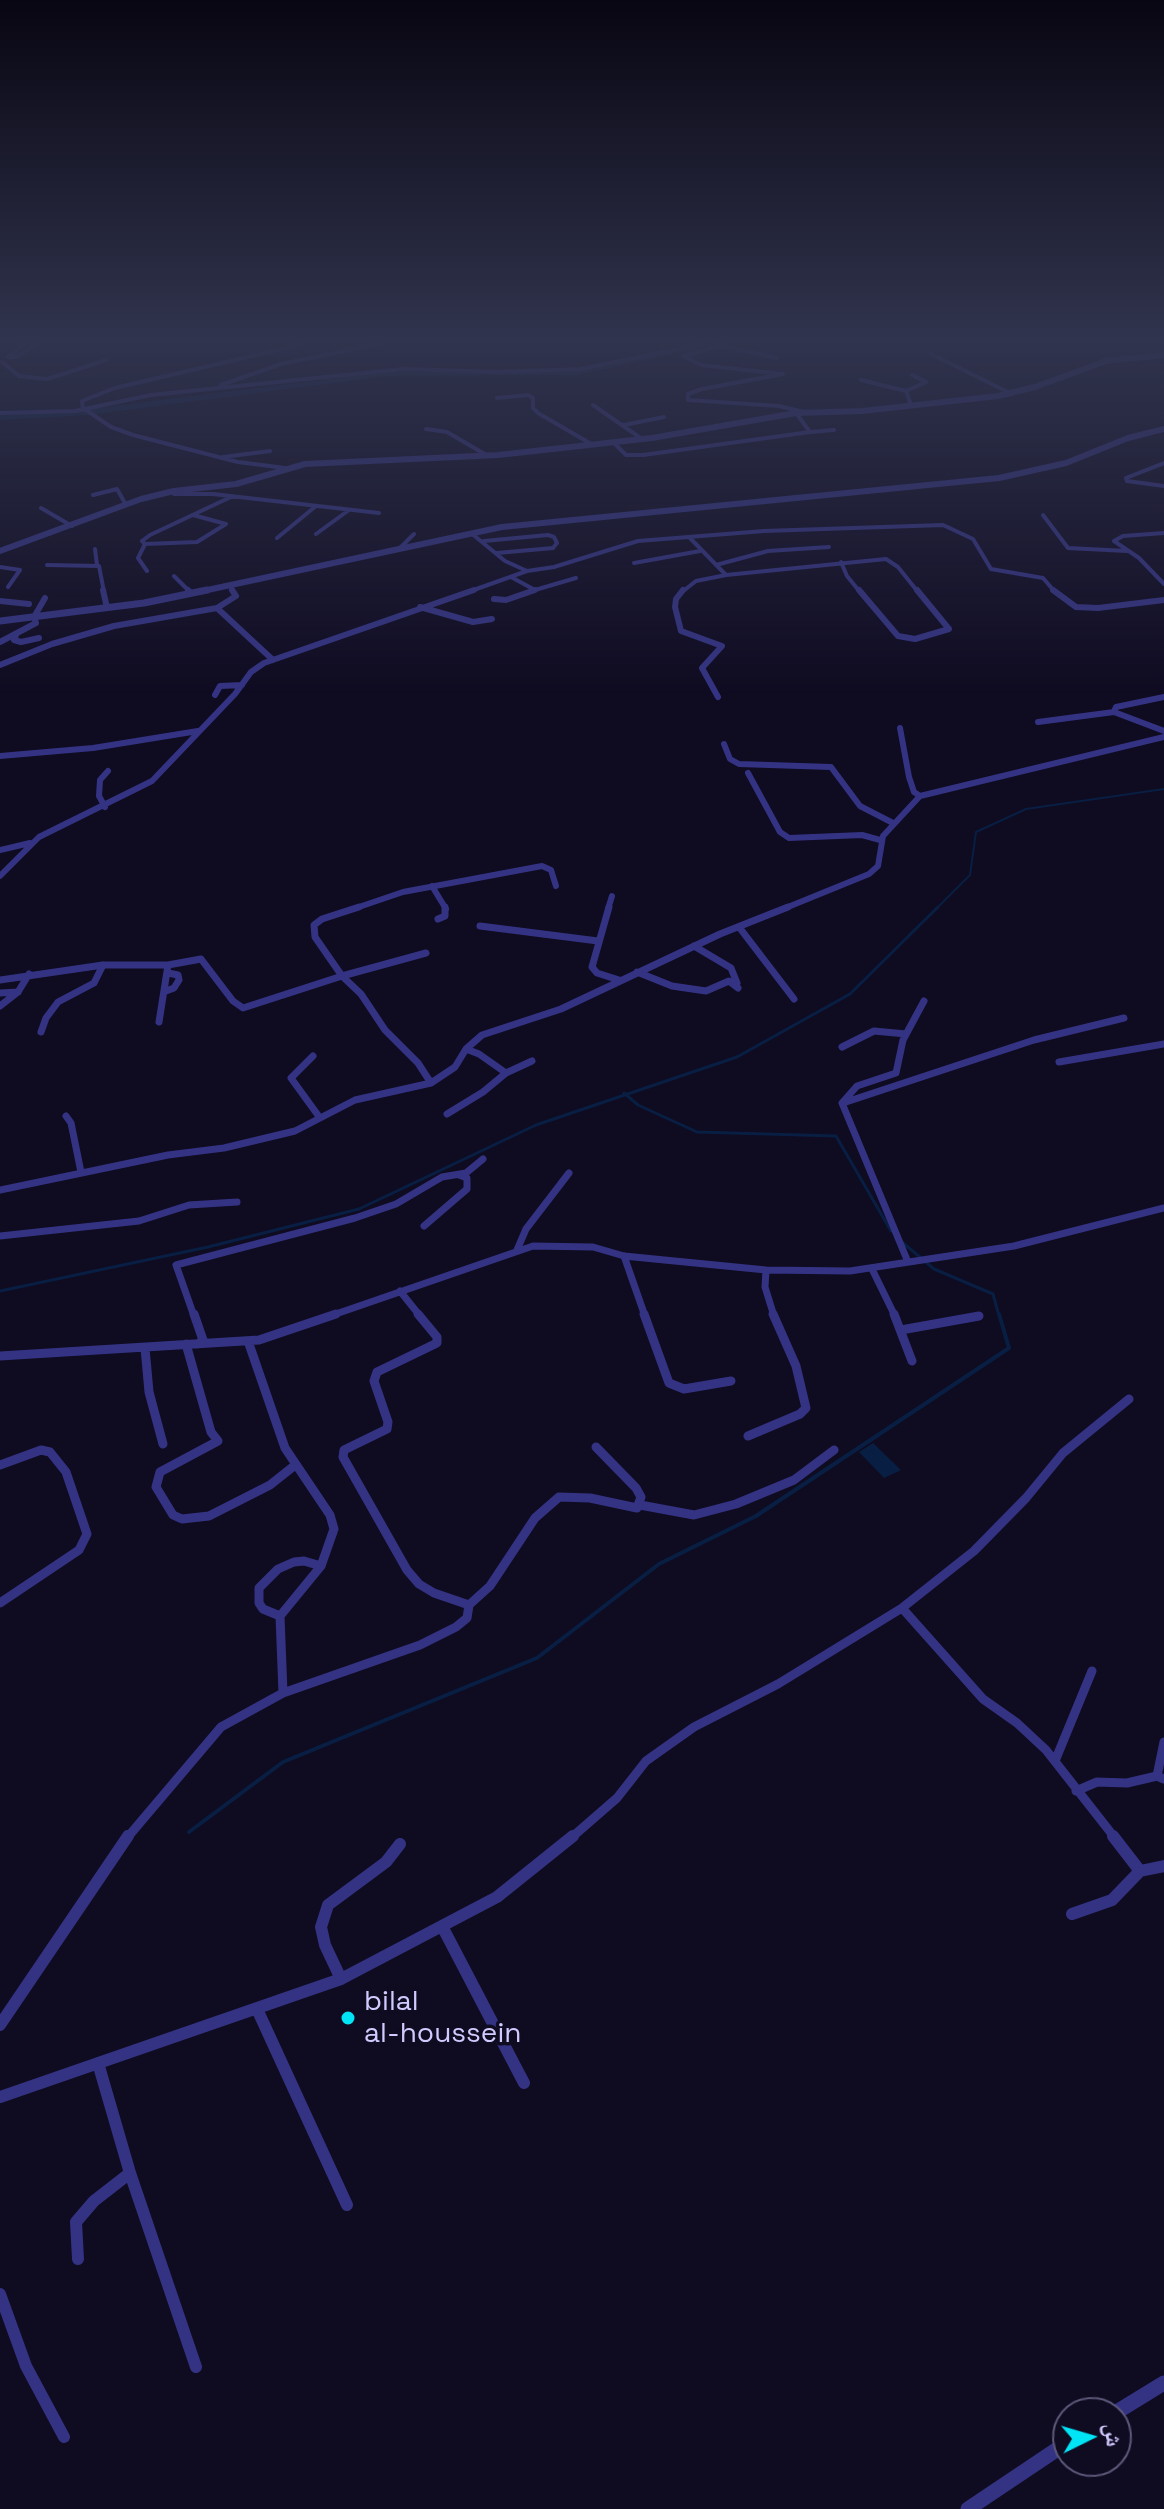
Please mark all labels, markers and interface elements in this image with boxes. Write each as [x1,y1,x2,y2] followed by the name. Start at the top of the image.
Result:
[364,1985,521,2051] place label: bilal al-houssein
[339,2009,357,2027] marker: bilal al-houssein
[1052,2397,1132,2477] north arrow
[1099,2422,1129,2448] text: ش

